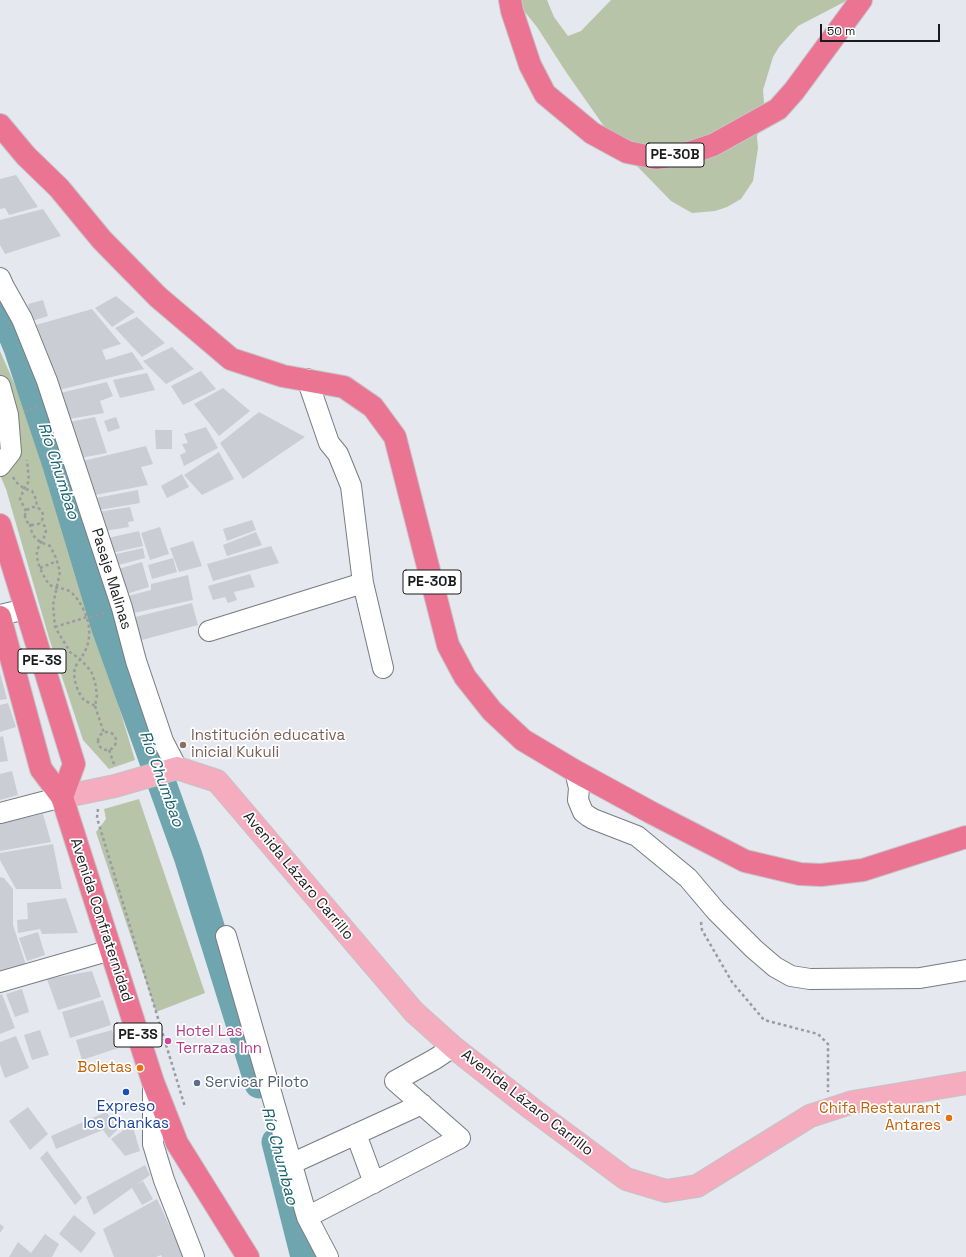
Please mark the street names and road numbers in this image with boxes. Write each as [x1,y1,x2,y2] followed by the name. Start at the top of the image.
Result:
[646,143,704,167] road number: PE-30B
[87,526,135,632] street label: Pasaje Malinas
[403,570,461,594] road number: PE-30B
[18,649,66,673] road number: PE-3S
[239,808,357,944] street label: Avenida Lázaro Carrillo
[66,836,136,1004] street label: Avenida Confraternidad
[114,1023,162,1047] road number: PE-3S
[457,1046,597,1160] street label: Avenida Lázaro Carrillo

